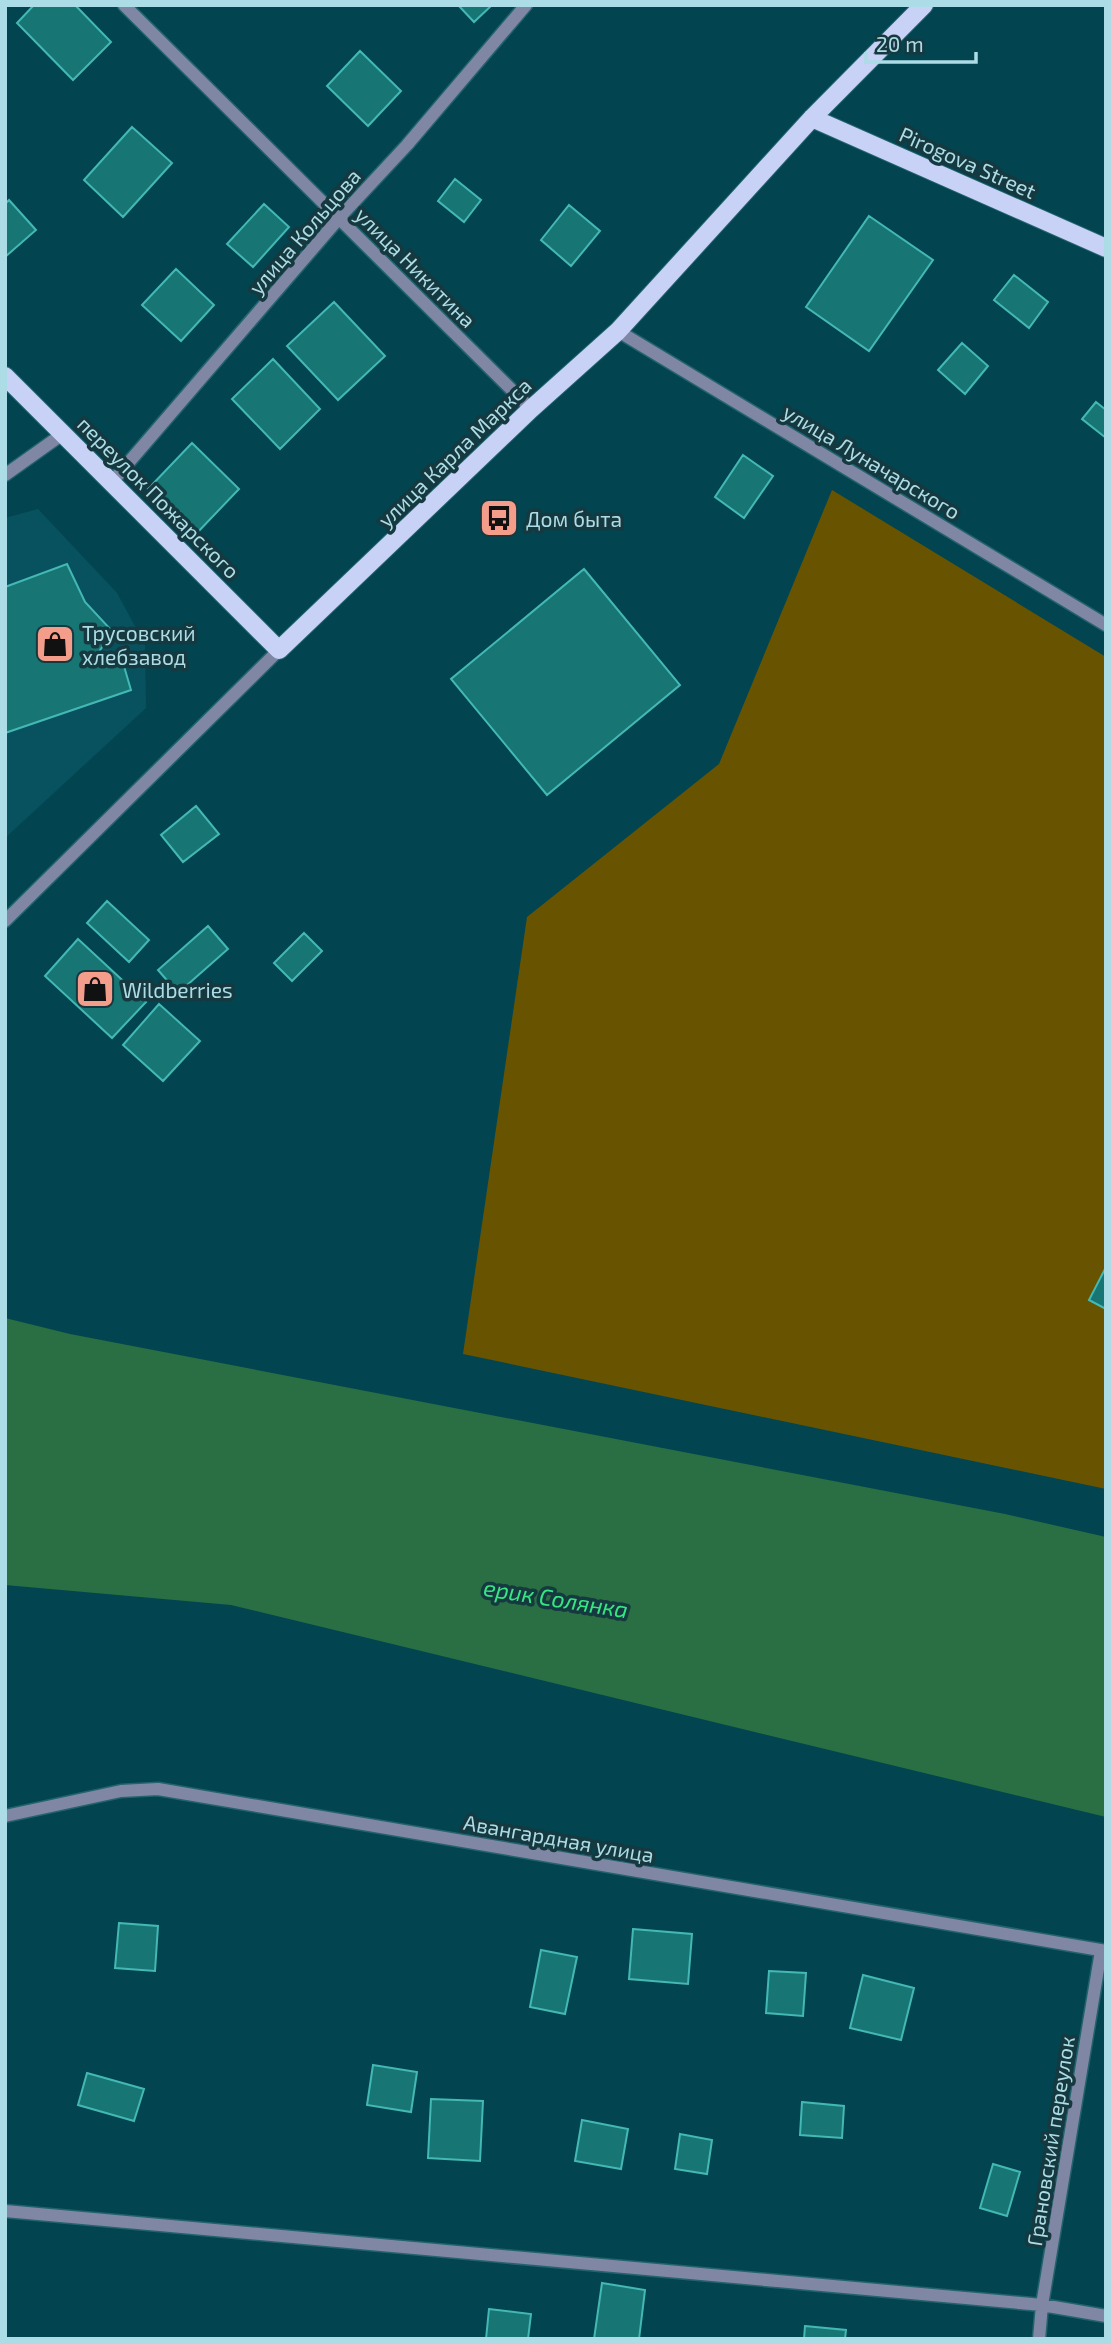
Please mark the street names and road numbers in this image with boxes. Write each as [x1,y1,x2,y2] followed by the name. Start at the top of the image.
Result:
[896,121,1040,203] street label: Pirogova Street
[243,163,366,299] street label: улица Кольцова
[350,202,481,333] street label: улица Никитина
[372,372,536,532] street label: улица Карла Маркса
[778,398,965,525] street label: улица Луначарского
[72,411,245,584] street label: переулок Пожарского
[462,1809,656,1868] street label: Авангардная улица
[1021,2034,1080,2248] street label: Грановский переулок

